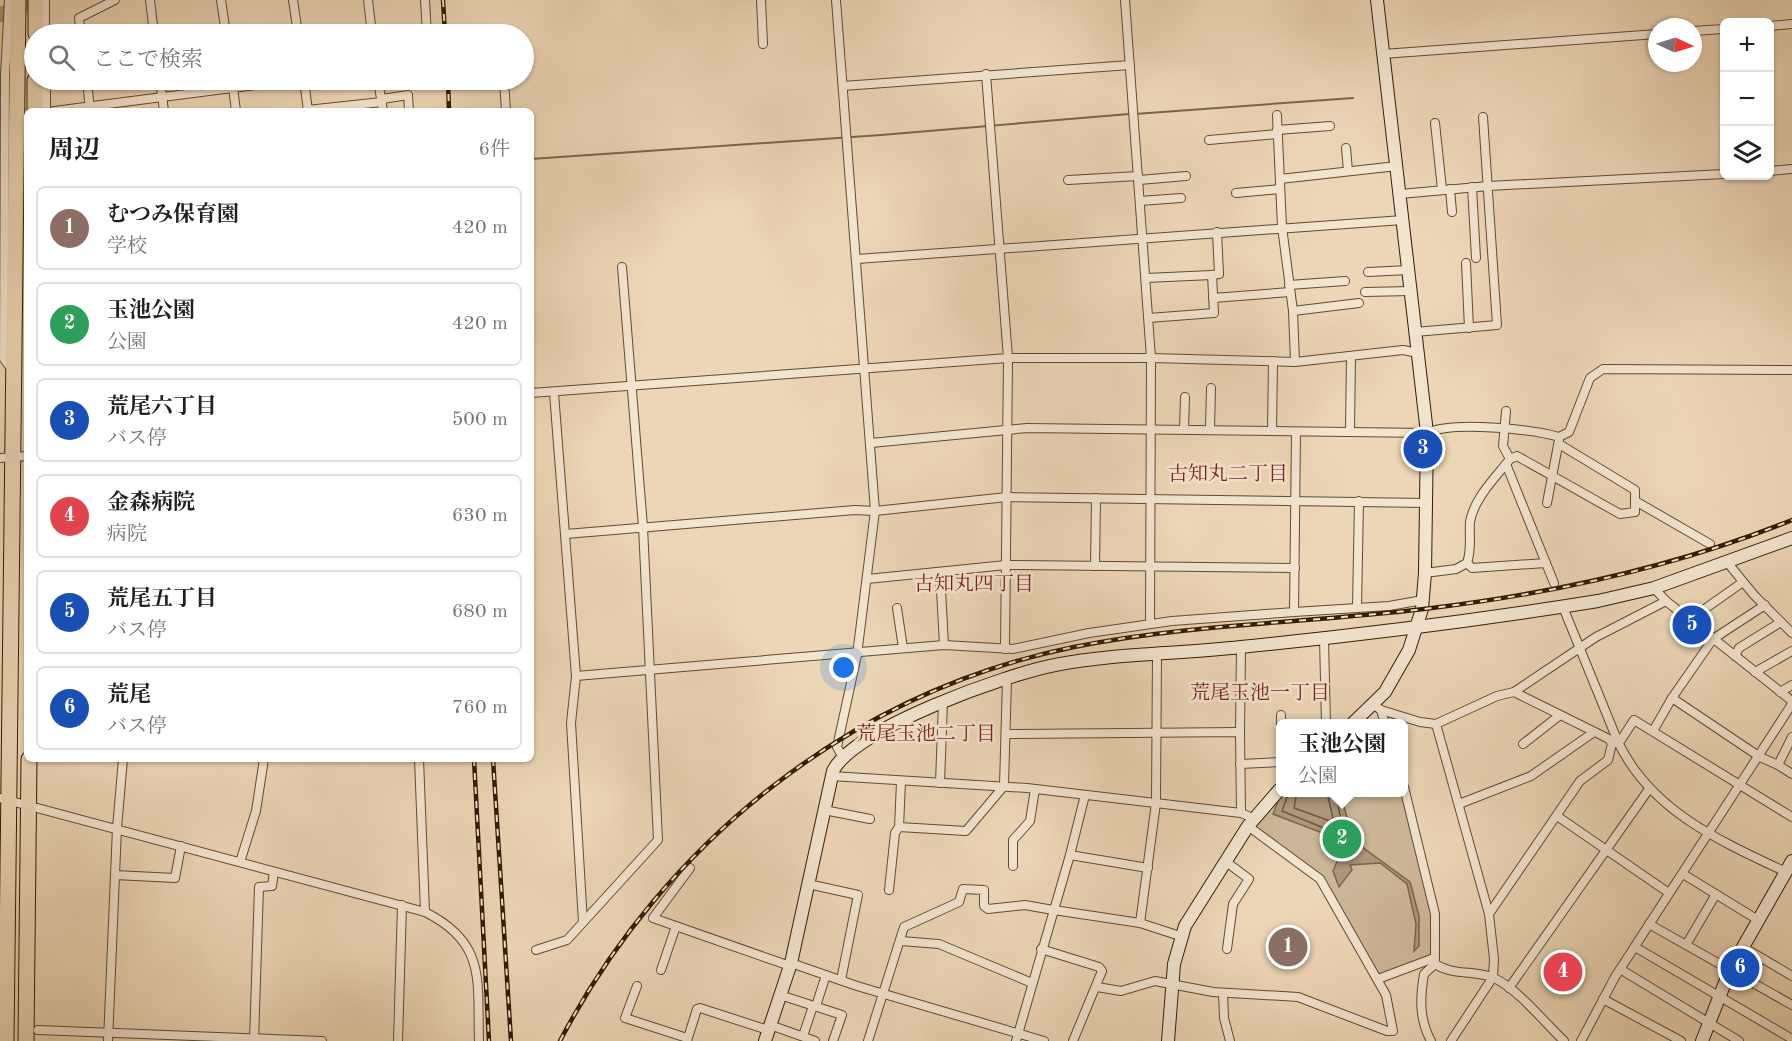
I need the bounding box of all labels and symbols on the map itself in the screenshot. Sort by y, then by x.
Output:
north arrow [1648,18,1702,72]
pin: 3 [1404,426,1442,472]
district label: 古知丸二丁目 [1168,463,1288,485]
district label: 古知丸四丁目 [914,573,1034,595]
pin: 5 [1672,602,1712,648]
your location [829,653,858,682]
district label: 荒尾玉池一丁目 [1190,682,1330,704]
district label: 荒尾玉池二丁目 [856,723,996,745]
pin: 2 [1322,816,1362,862]
pin: 1 [1268,924,1308,970]
pin: 6 [1720,946,1760,990]
pin: 4 [1544,950,1582,994]

